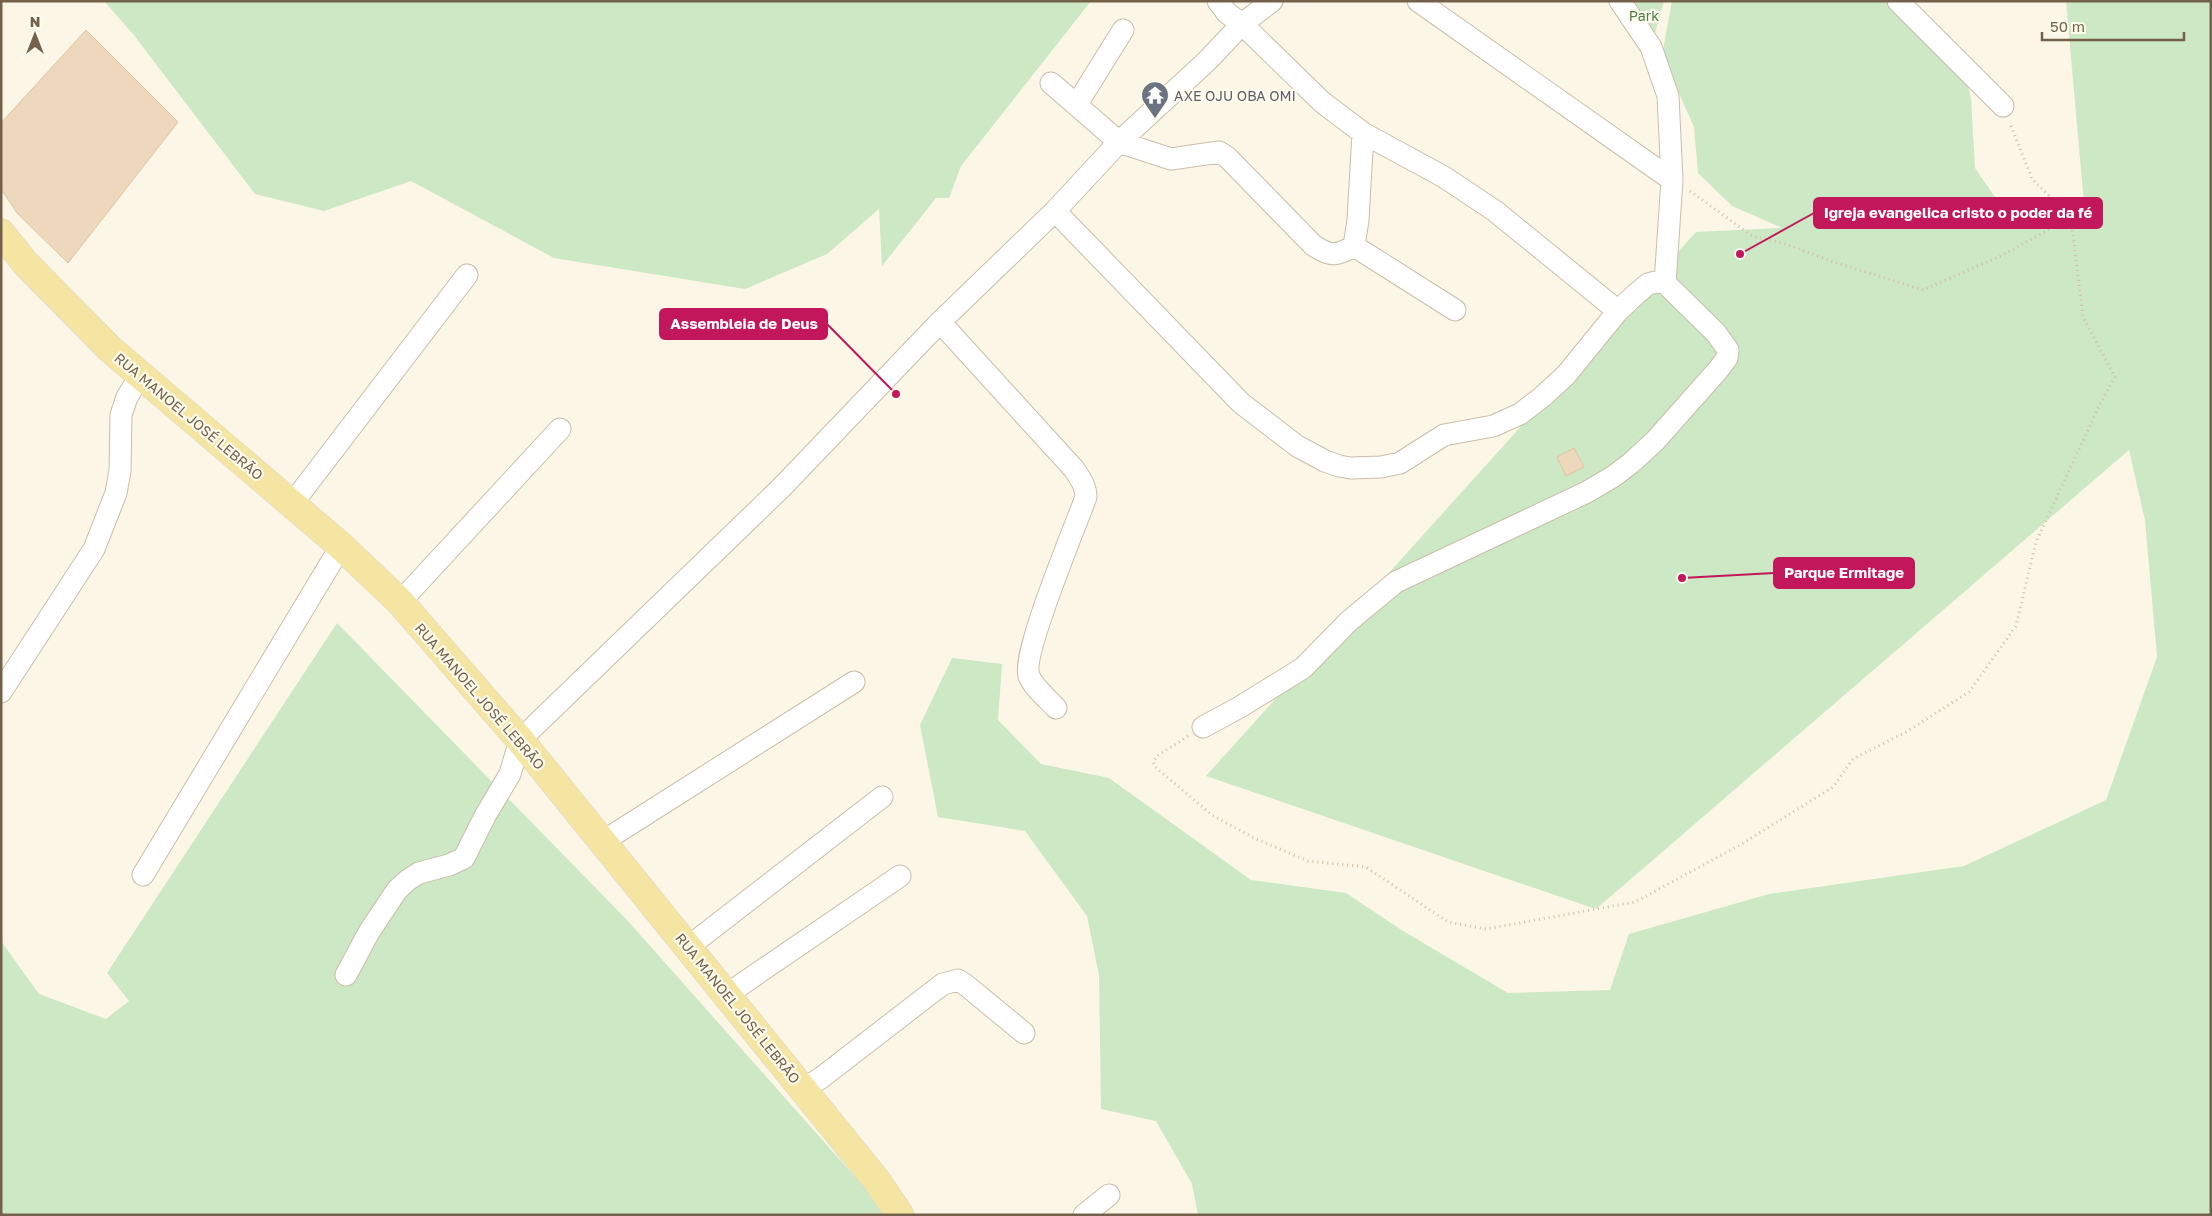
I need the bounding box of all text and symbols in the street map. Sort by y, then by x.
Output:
park label: Park [1629,7,1659,24]
north arrow [10,10,60,60]
scale bar [2042,10,2184,42]
text: N [30,13,40,30]
text: 50 m [2050,17,2085,35]
temple icon: AXE OJU OBA OMI [1140,80,1170,119]
place label: AXE OJU OBA OMI [1174,87,1296,104]
callout: Igreja evangelica cristo o poder da fé [1814,198,2102,228]
text: Igreja evangelica cristo o poder da fé [1824,203,2092,221]
callout: Assembleia de Deus [660,309,827,339]
text: Assembleia de Deus [670,314,818,332]
street label: RUA MANOEL JOSÉ LEBRÃO [111,349,267,483]
callout: Parque Ermitage [1774,558,1914,588]
text: Parque Ermitage [1784,563,1904,581]
street label: RUA MANOEL JOSÉ LEBRÃO [412,619,548,773]
street label: RUA MANOEL JOSÉ LEBRÃO [672,929,804,1087]

